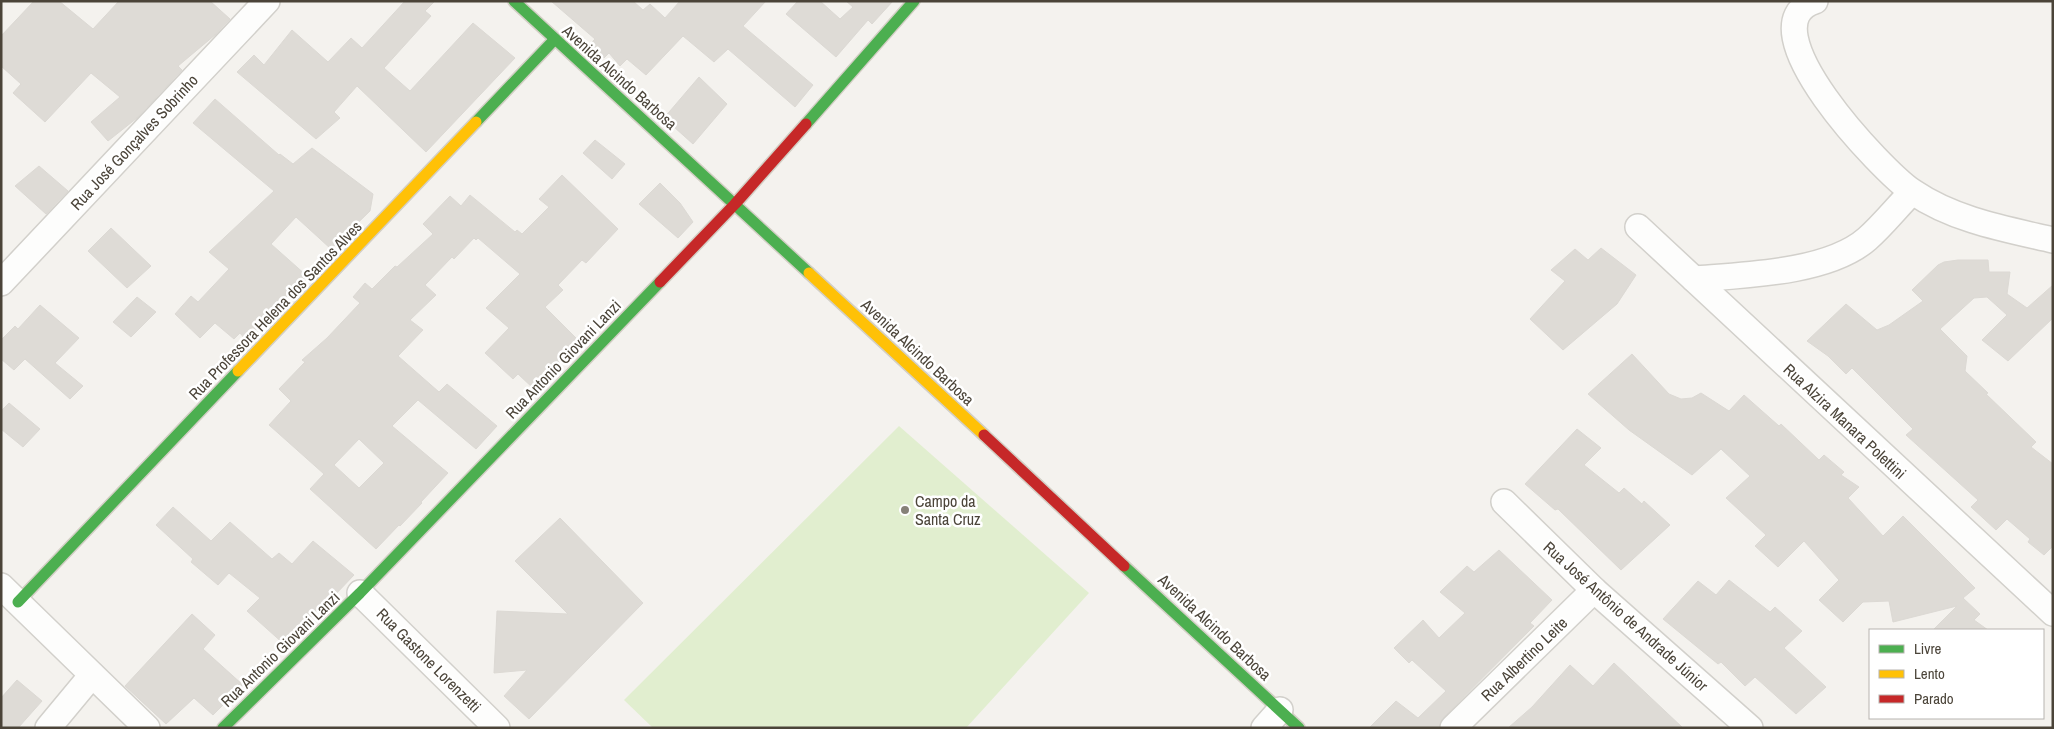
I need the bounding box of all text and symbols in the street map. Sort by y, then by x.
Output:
street label: Avenida Alcindo Barbosa [557,19,683,135]
street label: Rua José Gonçalves Sobrinho [65,69,203,215]
street label: Rua Professora Helena dos Santos Alves [183,216,367,404]
street label: Avenida Alcindo Barbosa [856,293,980,411]
street label: Rua Antonio Giovani Lanzi [500,295,626,423]
street label: Rua Alzira Manara Polettini [1779,358,1911,484]
place label: Campo da Santa Cruz [915,490,981,530]
marker: Campo da Santa Cruz [899,504,911,516]
street label: Rua José Antônio de Andrade Júnior [1539,536,1714,696]
street label: Avenida Alcindo Barbosa [1153,568,1277,686]
street label: Rua Antonio Giovani Lanzi [216,586,344,712]
street label: Rua Gastone Lorenzetti [372,603,486,717]
street label: Rua Albertino Leite [1476,612,1572,706]
legend [1869,629,2044,719]
text: Livre [1914,638,1942,659]
text: Lento [1914,663,1945,684]
text: Parado [1914,688,1954,709]

